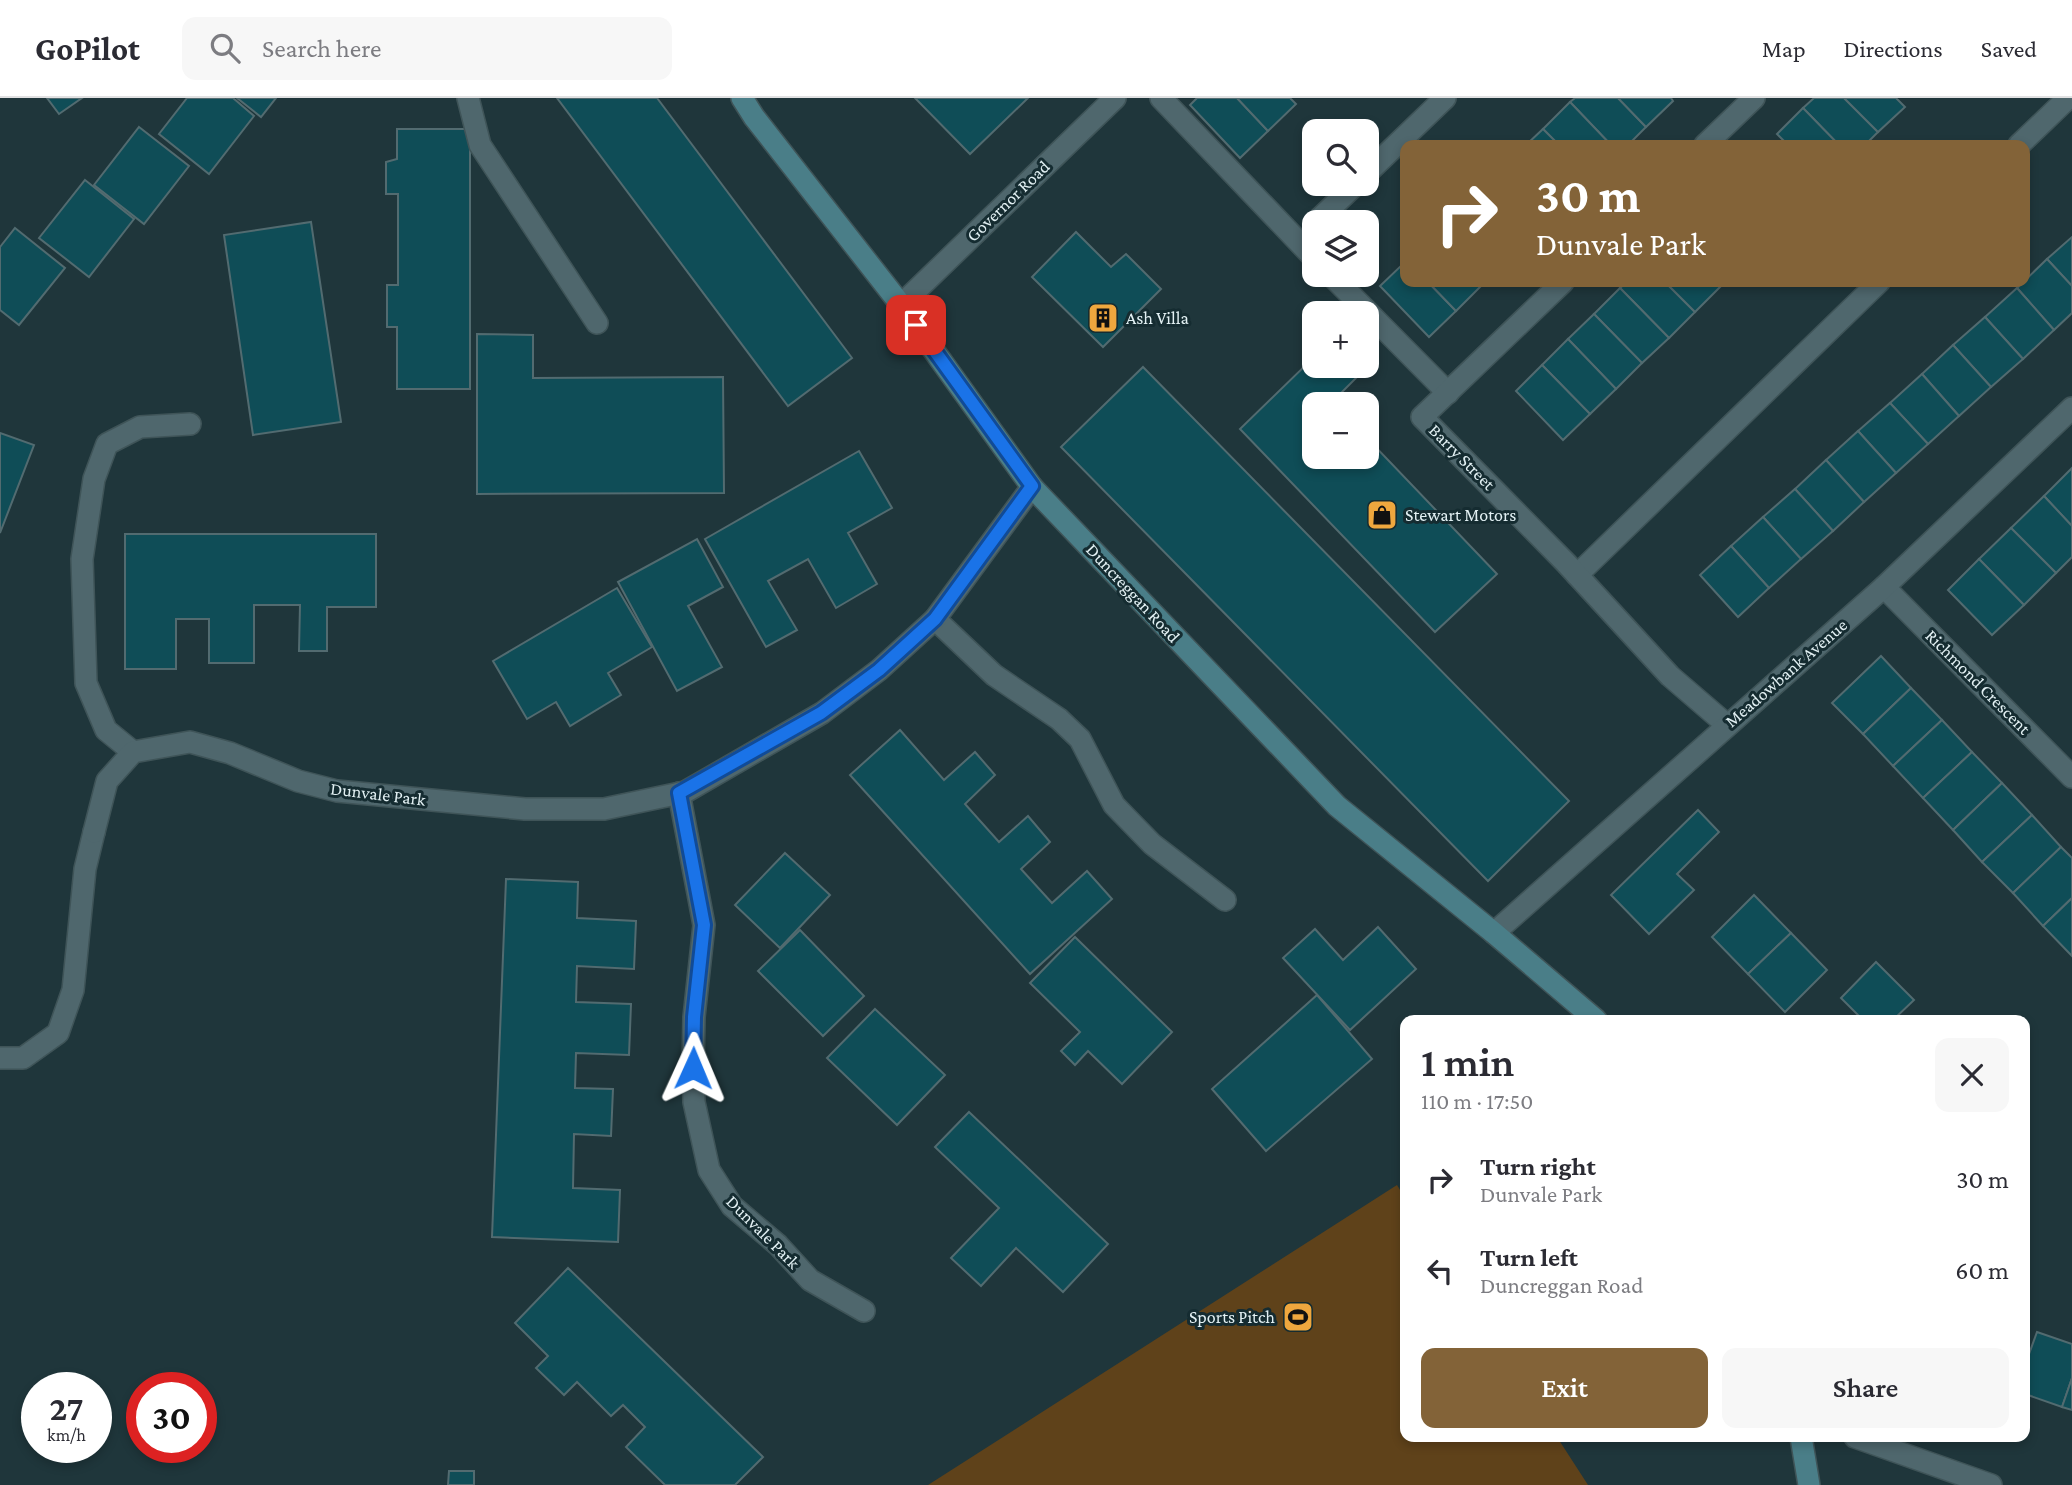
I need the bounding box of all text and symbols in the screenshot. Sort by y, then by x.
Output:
search box [182,17,672,80]
icon: search [206,29,244,67]
text: GoPilot [35,30,140,67]
text: Search here [262,34,381,63]
text: Map [1762,35,1806,62]
text: Directions [1844,35,1943,62]
text: Saved [1981,35,2037,62]
map controls [1302,119,1379,469]
button: search [1302,119,1379,196]
street label: Governor Road [962,156,1054,246]
icon: right [1421,168,1512,259]
text: 30 m [1536,168,1641,223]
button: layers [1302,210,1379,287]
text: Dunvale Park [1536,226,1706,262]
pin [886,295,946,355]
building icon: Ash Villa [1086,301,1120,335]
button: + [1302,301,1379,378]
icon: arrive [897,306,935,344]
place label: Ash Villa [1126,308,1189,328]
button: − [1302,392,1379,469]
street label: Barry Street [1425,420,1500,495]
shop icon: Stewart Motors [1365,498,1399,532]
place label: Stewart Motors [1405,505,1516,525]
street label: Duncreggan Road [1082,539,1184,647]
street label: Meadowbank Avenue [1721,615,1851,731]
street label: Richmond Crescent [1921,625,2035,739]
street label: Dunvale Park [329,778,427,810]
position arrow [656,1031,730,1105]
text: 1 min [1421,1038,1514,1085]
button: close [1935,1038,2009,1112]
text: 110 m · 17:50 [1421,1088,1533,1114]
text: Turn right [1480,1152,1596,1181]
icon: right [1421,1161,1459,1199]
text: 30 m [1956,1165,2009,1194]
text: Dunvale Park [1480,1181,1602,1207]
street label: Dunvale Park [722,1191,804,1273]
text: Turn left [1480,1243,1578,1272]
icon: left [1421,1252,1459,1290]
text: 60 m [1955,1256,2009,1285]
text: Duncreggan Road [1480,1272,1643,1298]
sports icon: Sports Pitch [1281,1300,1315,1334]
place label: Sports Pitch [1189,1307,1275,1327]
button: Exit [1421,1348,1708,1428]
button: Share [1722,1348,2009,1428]
speed limit sign: 30 [126,1372,217,1463]
text: 27 [50,1389,83,1428]
text: km/h [47,1425,86,1445]

